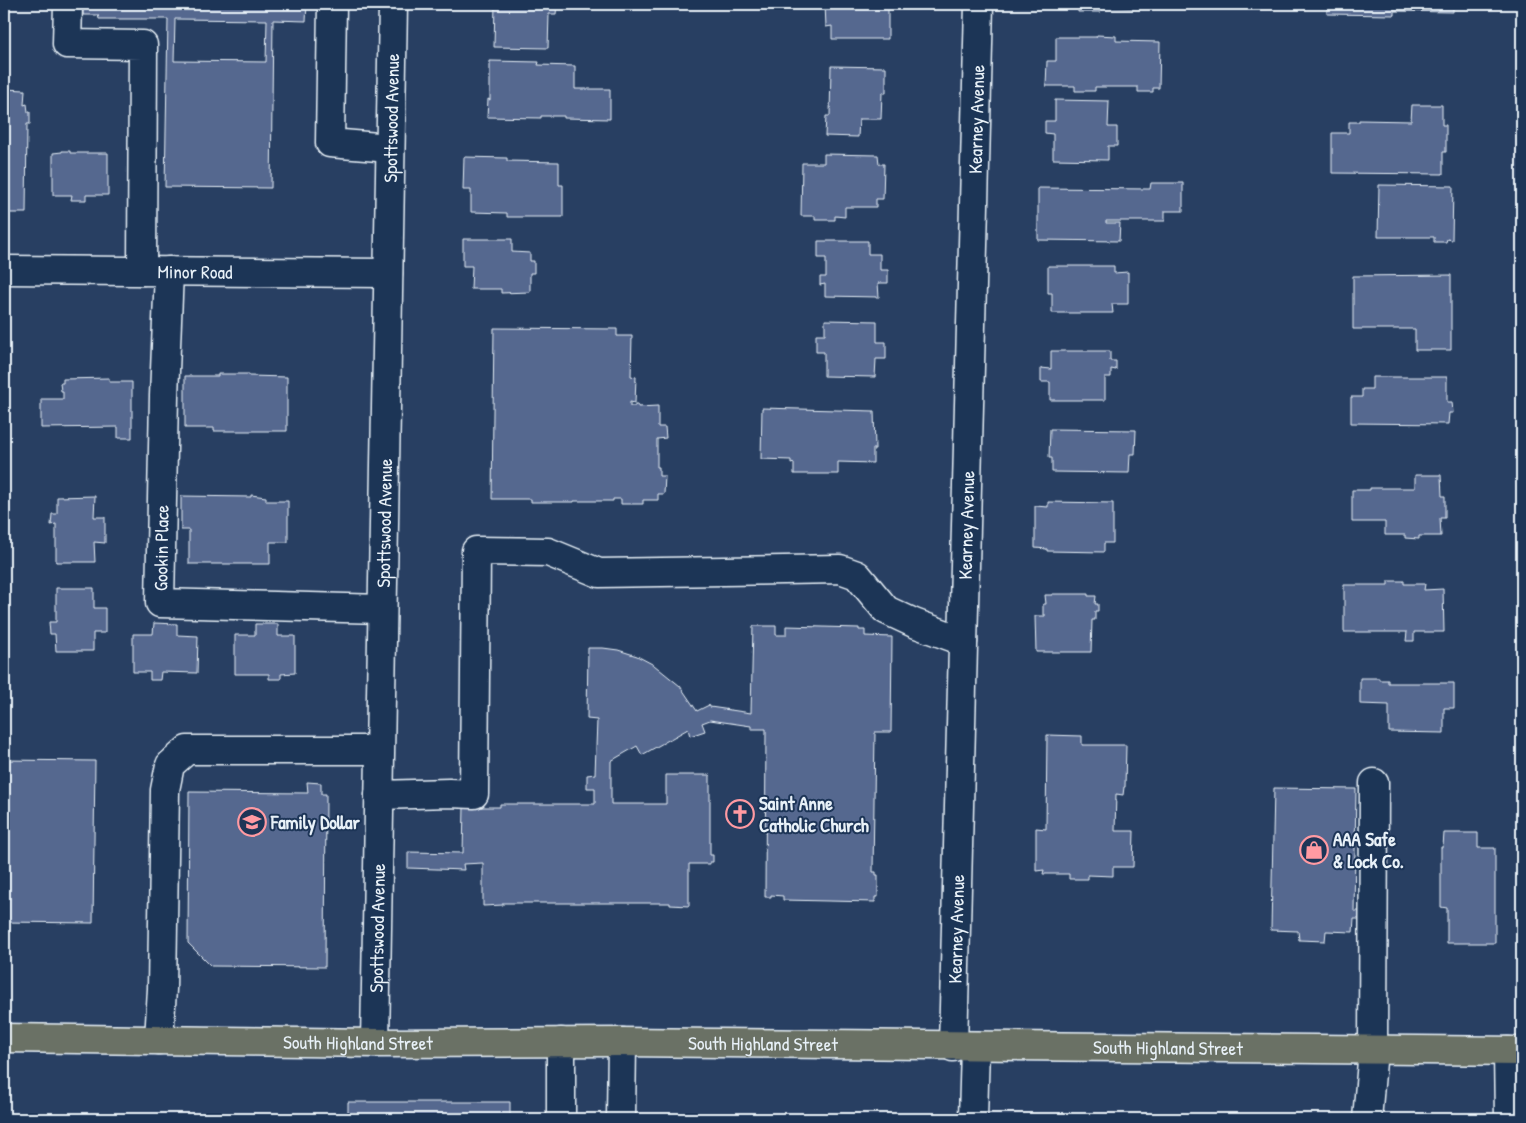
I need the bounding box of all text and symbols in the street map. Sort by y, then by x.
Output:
street label: Spottswood Avenue [377,53,405,183]
street label: Kearney Avenue [962,64,990,174]
street label: Minor Road [158,258,233,285]
street label: Spottswood Avenue [370,458,398,588]
street label: Kearney Avenue [952,470,980,580]
street label: Gookin Place [147,504,175,591]
place label: Saint Anne Catholic Church [759,790,869,838]
church icon: Saint Anne Catholic Church [725,799,755,829]
school or university icon: Family Dollar [237,807,267,837]
place label: Family Dollar [270,809,361,836]
place label: AAA Safe & Lock Co. [1333,826,1404,874]
shop icon: AAA Safe & Lock Co. [1299,835,1329,865]
street label: Spottswood Avenue [363,863,391,993]
street label: Kearney Avenue [942,874,970,984]
street label: South Highland Street [283,1029,433,1056]
street label: South Highland Street [688,1030,838,1057]
street label: South Highland Street [1093,1034,1243,1061]

